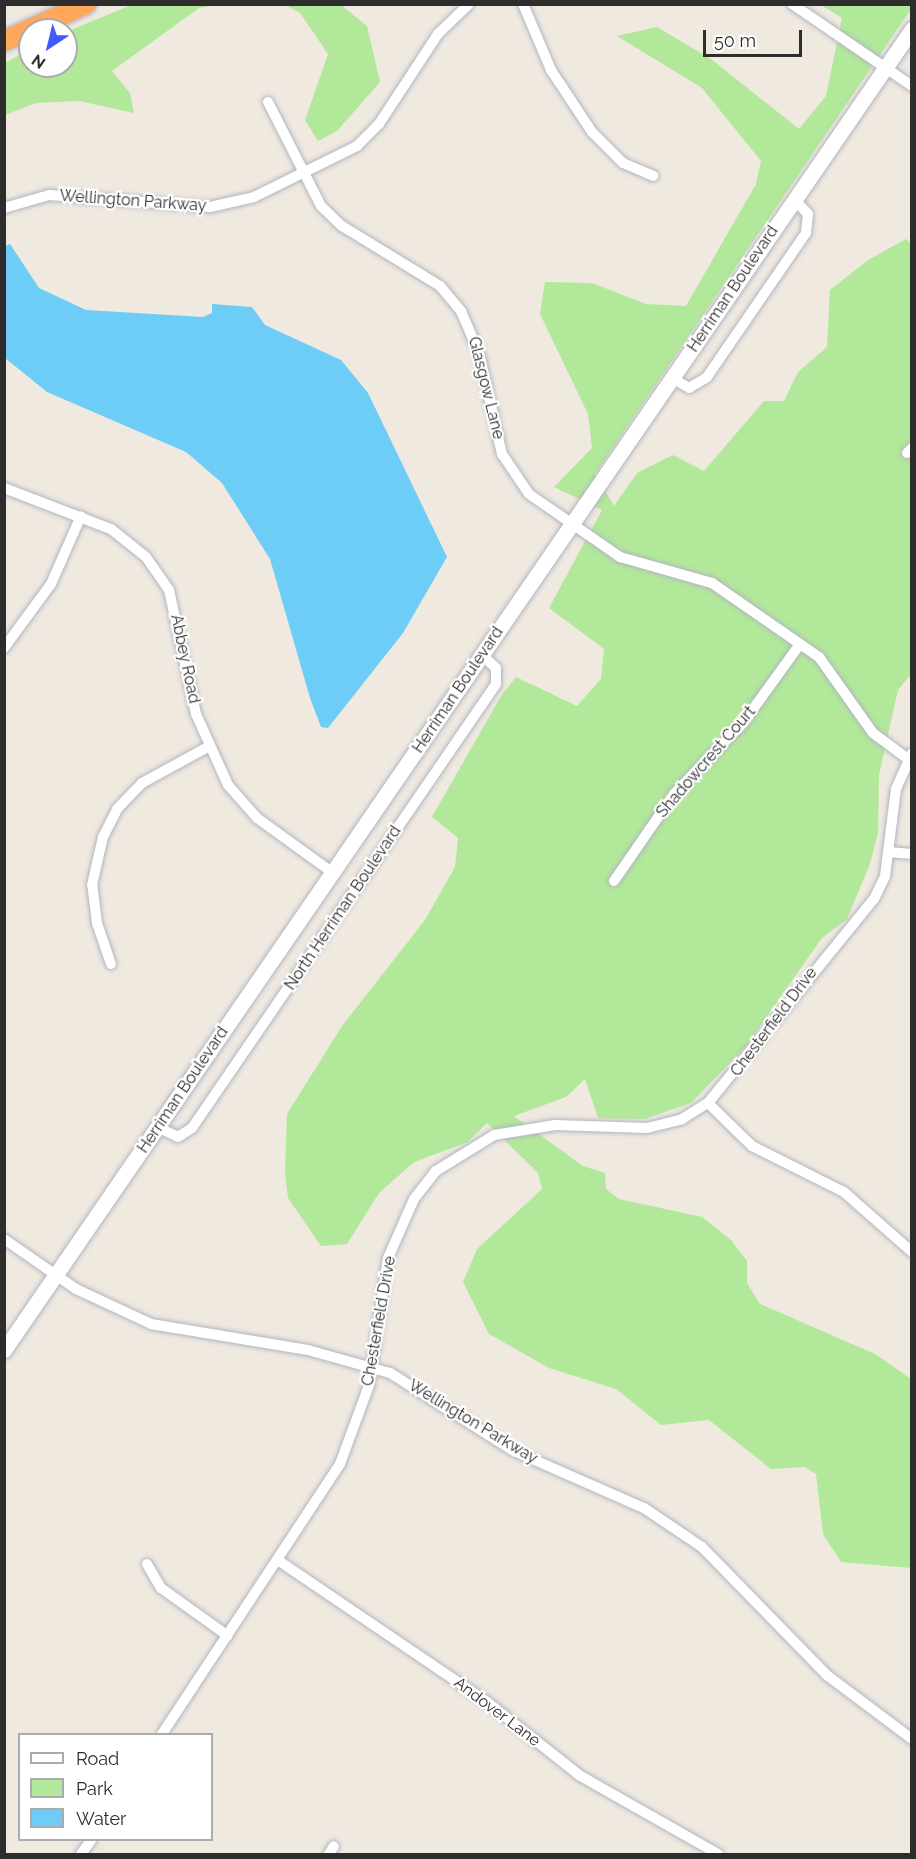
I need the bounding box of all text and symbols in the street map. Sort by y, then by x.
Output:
north arrow [18,18,78,78]
scale bar [706,18,805,56]
text: 50 m [714,30,756,51]
text: N [28,50,49,73]
street label: Wellington Parkway [59,186,207,216]
street label: Herriman Boulevard [684,222,782,356]
street label: Glasgow Lane [464,335,508,441]
street label: Abbey Road [166,613,204,705]
street label: Herriman Boulevard [409,623,507,757]
street label: Shadowcrest Court [652,702,760,822]
street label: North Herriman Boulevard [281,822,405,994]
street label: Chesterfield Drive [727,964,821,1080]
street label: Herriman Boulevard [134,1023,232,1157]
street label: Chesterfield Drive [358,1254,400,1388]
street label: Wellington Parkway [405,1376,541,1468]
street label: Andover Lane [450,1673,544,1751]
legend [18,1733,213,1841]
text: Road [76,1748,119,1769]
text: Park [76,1778,113,1799]
text: Water [76,1808,126,1829]

